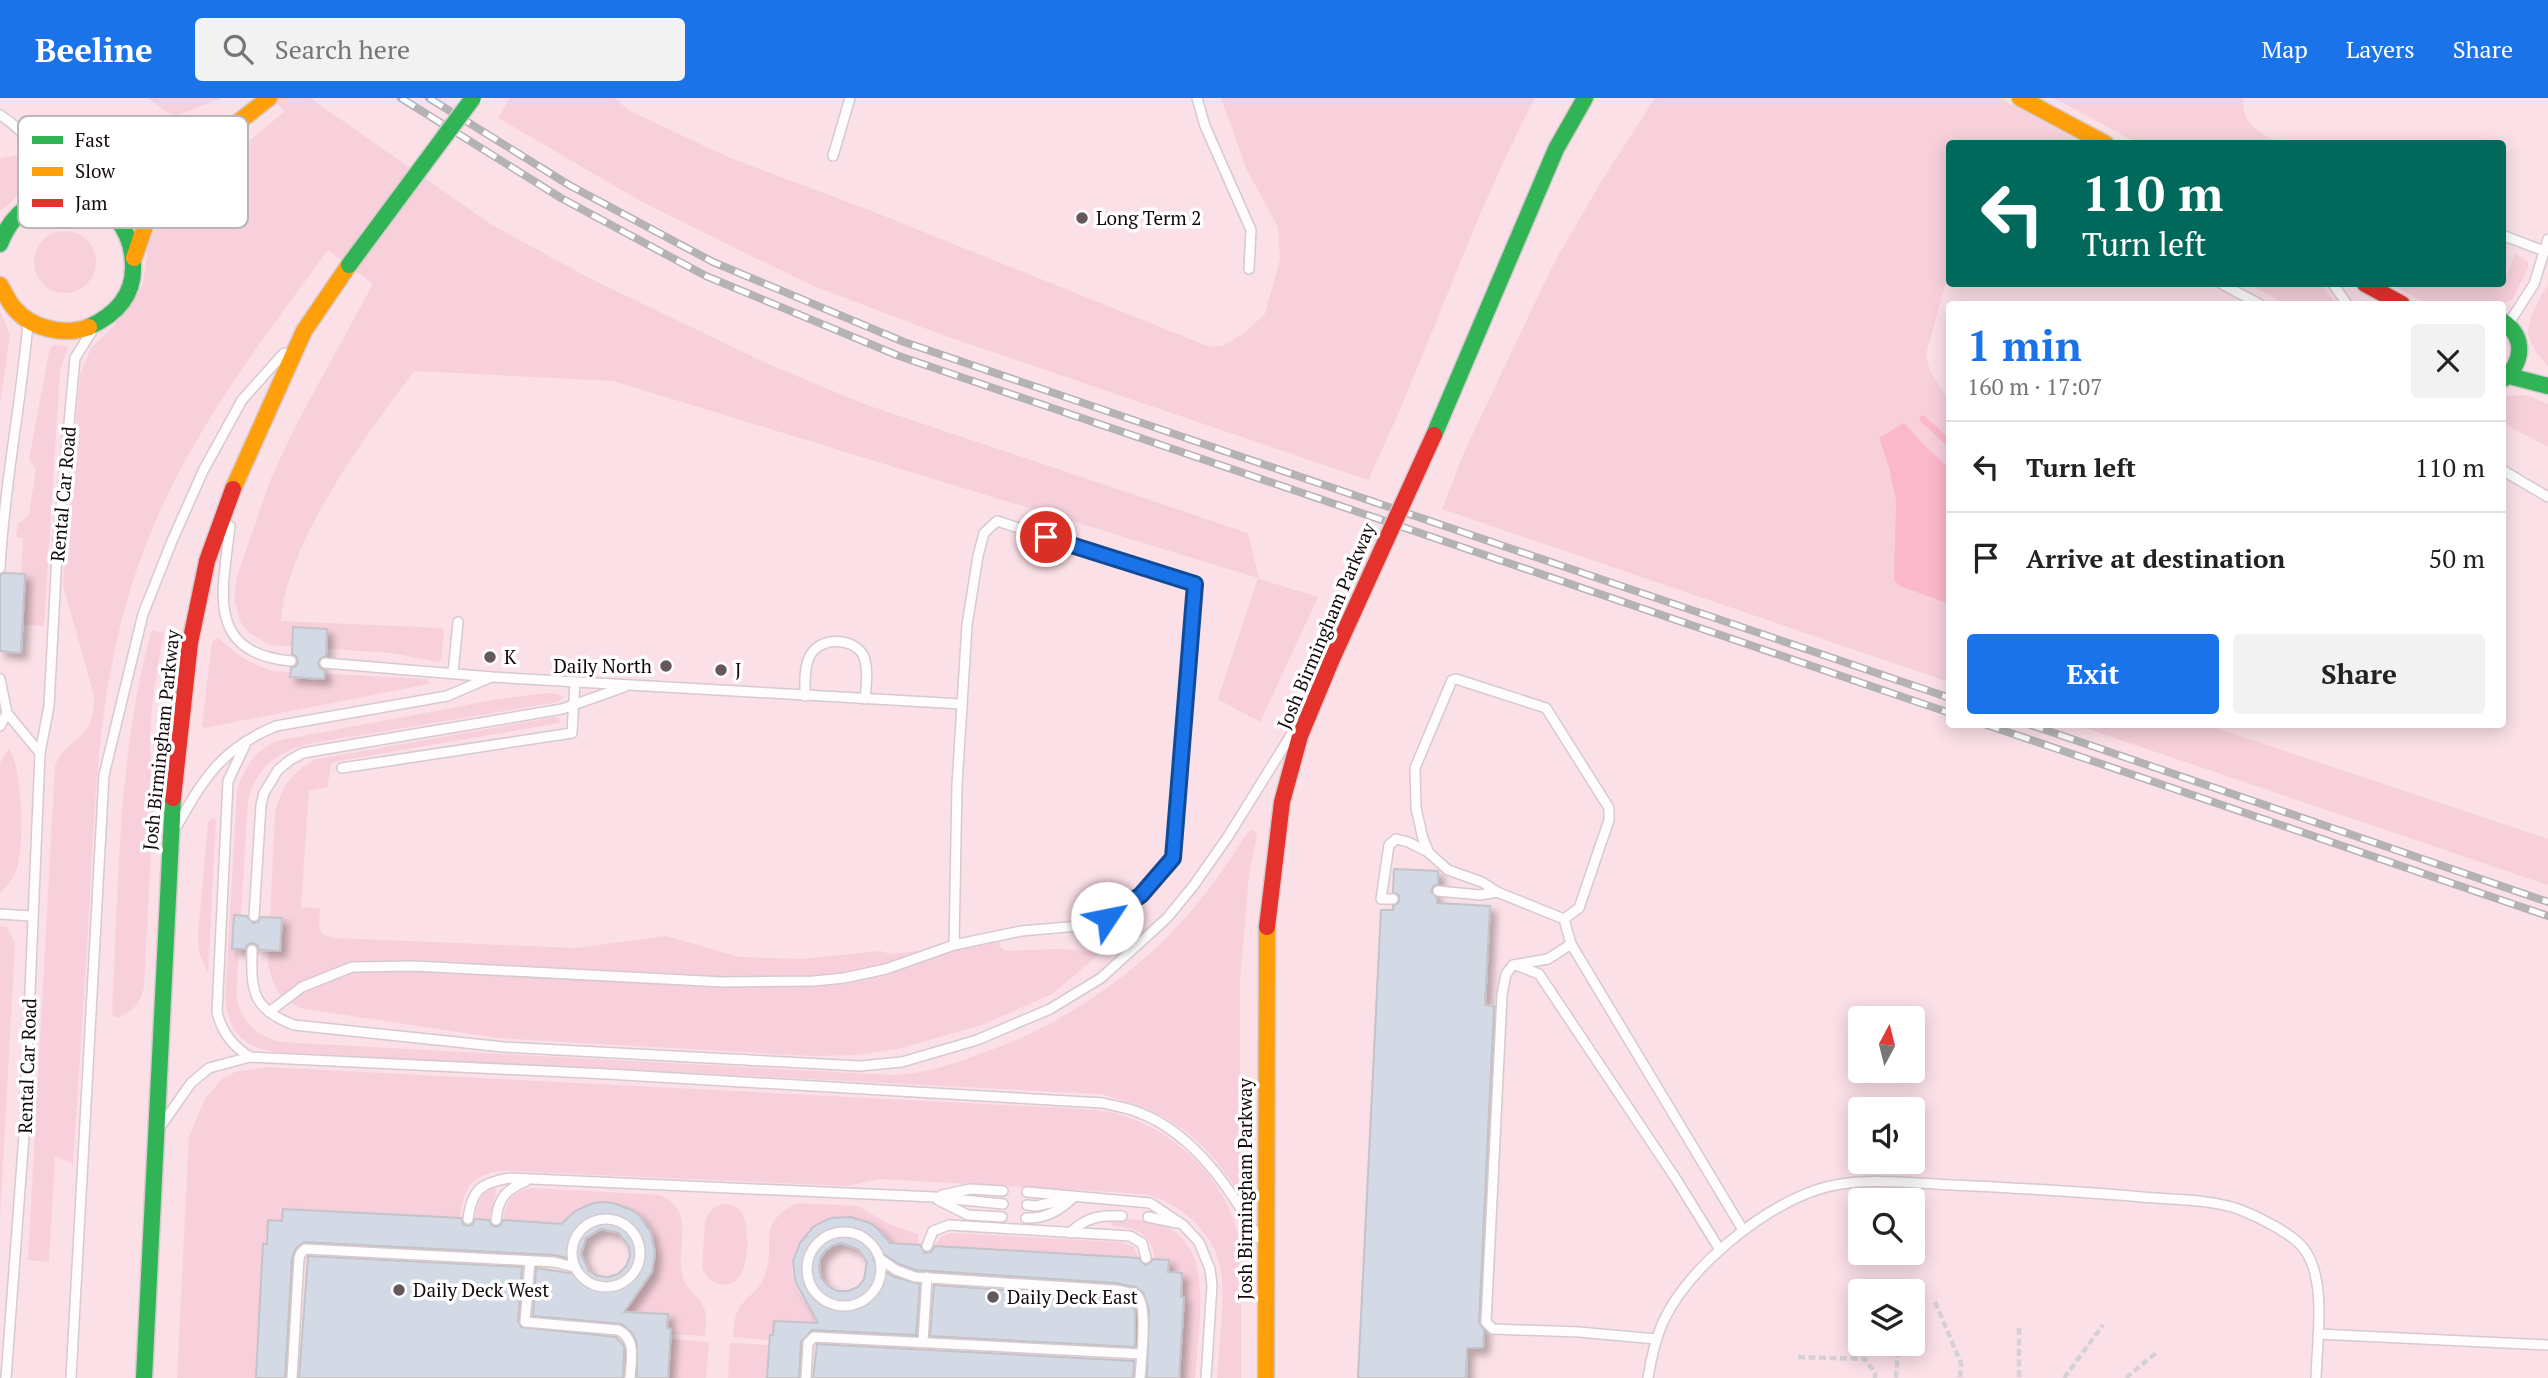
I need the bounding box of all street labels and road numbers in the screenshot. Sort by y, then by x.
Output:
street label: Rental Car Road [44,425,81,563]
street label: Josh Birmingham Parkway [1271,518,1381,733]
street label: Josh Birmingham Parkway [136,628,185,852]
street label: Rental Car Road [12,997,41,1134]
street label: Josh Birmingham Parkway [1232,1078,1257,1300]

